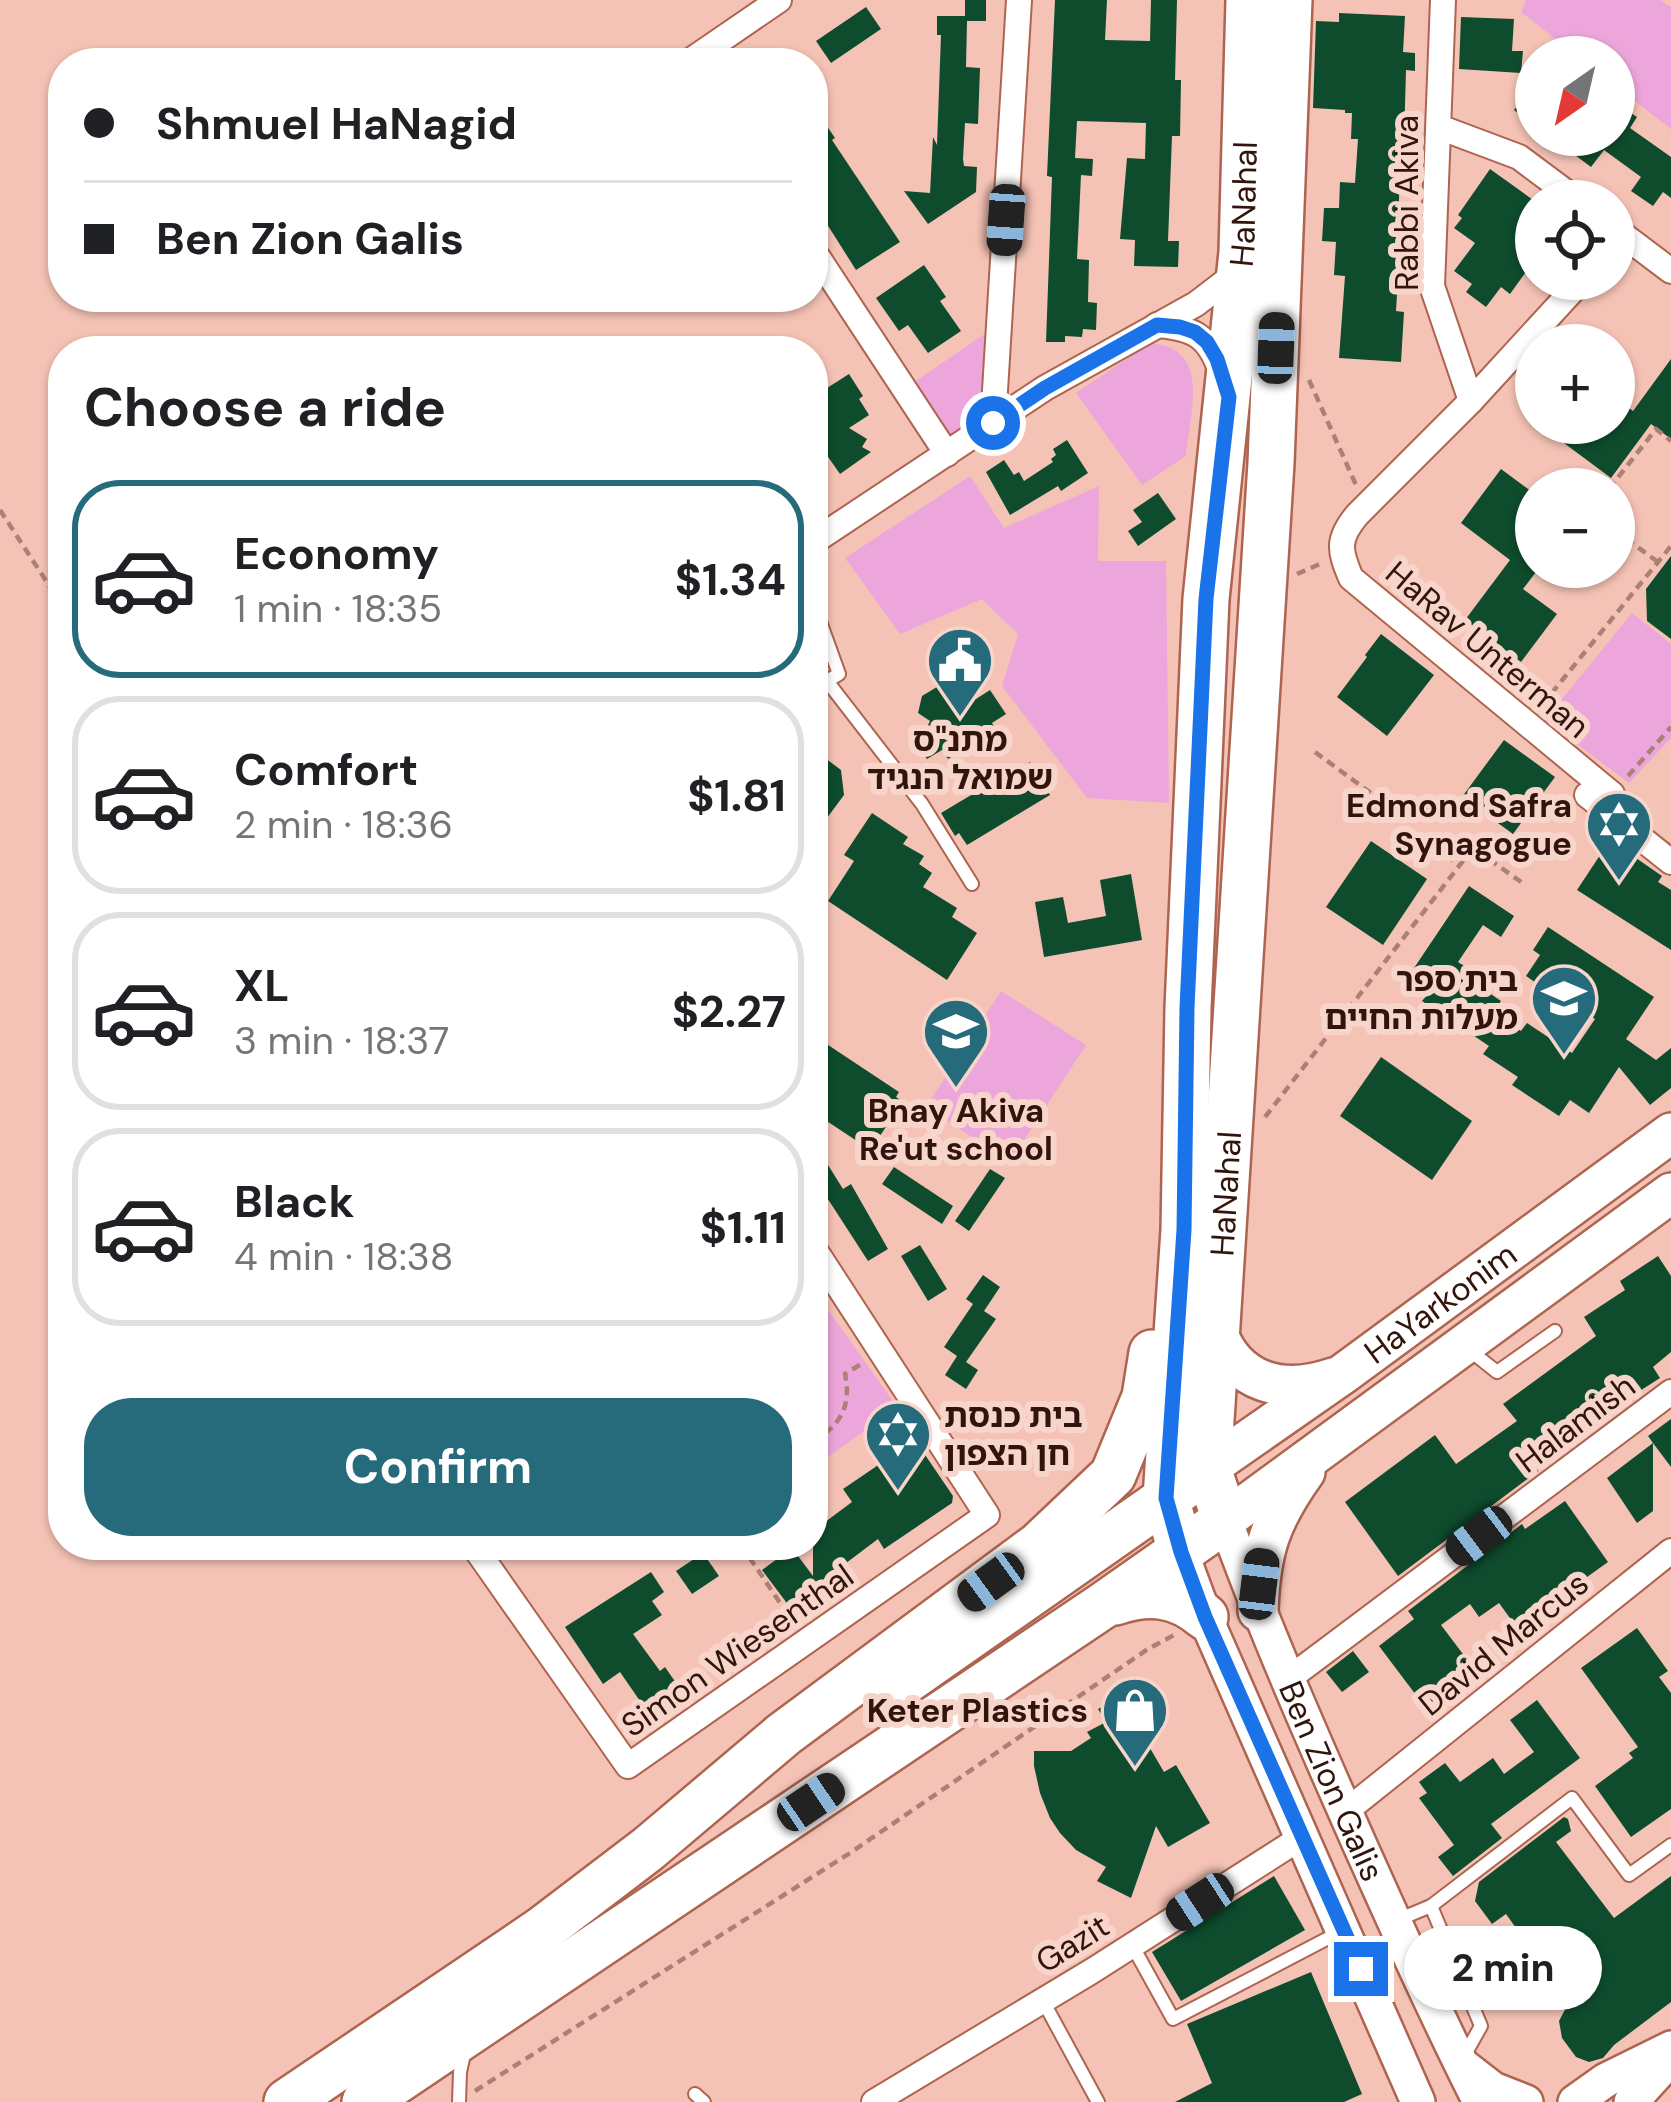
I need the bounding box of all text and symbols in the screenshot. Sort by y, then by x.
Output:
north arrow [1515,36,1635,156]
map controls [1515,36,1635,588]
text: Shmuel HaNagid [156,94,517,153]
street label: Rabbi Akiva [1385,115,1428,291]
street label: HaNahal [1220,141,1267,269]
button: locate [1515,180,1635,300]
car [986,183,1026,257]
text: Ben Zion Galis [156,209,464,268]
car [1257,311,1295,385]
button: + [1515,324,1635,444]
text: Choose a ride [84,372,446,443]
route start [966,396,1020,450]
button: − [1515,468,1635,588]
text: Economy [234,524,439,583]
icon: car [90,525,198,633]
text: $1.34 [675,550,786,609]
street label: HaRav Unterman [1377,551,1599,747]
text: 1 min · 18:35 [234,583,442,634]
public building icon: מתנ"ס שמואל הנגיד [925,625,995,719]
place label: מתנ"ס שמואל הנגיד [867,718,1053,799]
text: Comfort [234,740,418,799]
icon: car [90,741,198,849]
text: $1.81 [687,766,786,825]
place label: Edmond Safra Synagogue [1346,784,1572,865]
synagogue icon: Edmond Safra Synagogue [1584,789,1654,883]
text: 2 min · 18:36 [234,799,453,850]
text: XL [234,956,289,1015]
icon: car [90,957,198,1065]
place label: בית ספר מעלות החיים [1324,958,1518,1039]
school or university icon: בית ספר מעלות החיים [1529,963,1599,1057]
text: $2.27 [672,982,786,1041]
school or university icon: Bnay Akiva Re'ut school [921,996,991,1090]
text: 3 min · 18:37 [234,1015,449,1066]
place label: Bnay Akiva Re'ut school [859,1089,1053,1170]
street label: HaNahal [1200,1130,1251,1258]
text: Black [234,1172,354,1231]
icon: car [90,1173,198,1281]
text: $1.11 [700,1198,786,1257]
text: 4 min · 18:38 [234,1231,454,1282]
street label: HaYarkonim [1356,1233,1525,1373]
street label: Halamish [1507,1365,1644,1482]
place label: בית כנסת חן הצפון [944,1394,1083,1475]
button: Confirm [84,1398,792,1536]
synagogue icon: בית כנסת חן הצפון [863,1399,933,1493]
car [1439,1500,1519,1572]
car [951,1546,1031,1618]
car [1237,1546,1281,1622]
street label: Simon Wiesenthal [613,1554,862,1747]
street label: David Marcus [1410,1562,1597,1725]
street label: Ben Zion Galis [1269,1674,1394,1888]
shop icon: Keter Plastics [1100,1675,1170,1769]
place label: Keter Plastics [867,1689,1088,1732]
car [771,1767,851,1837]
car [1160,1867,1240,1937]
street label: Gazit [1027,1904,1117,1983]
callout: 2 min [1403,1927,1601,2011]
route end [1334,1942,1388,1996]
text: 2 min [1451,1942,1555,1993]

